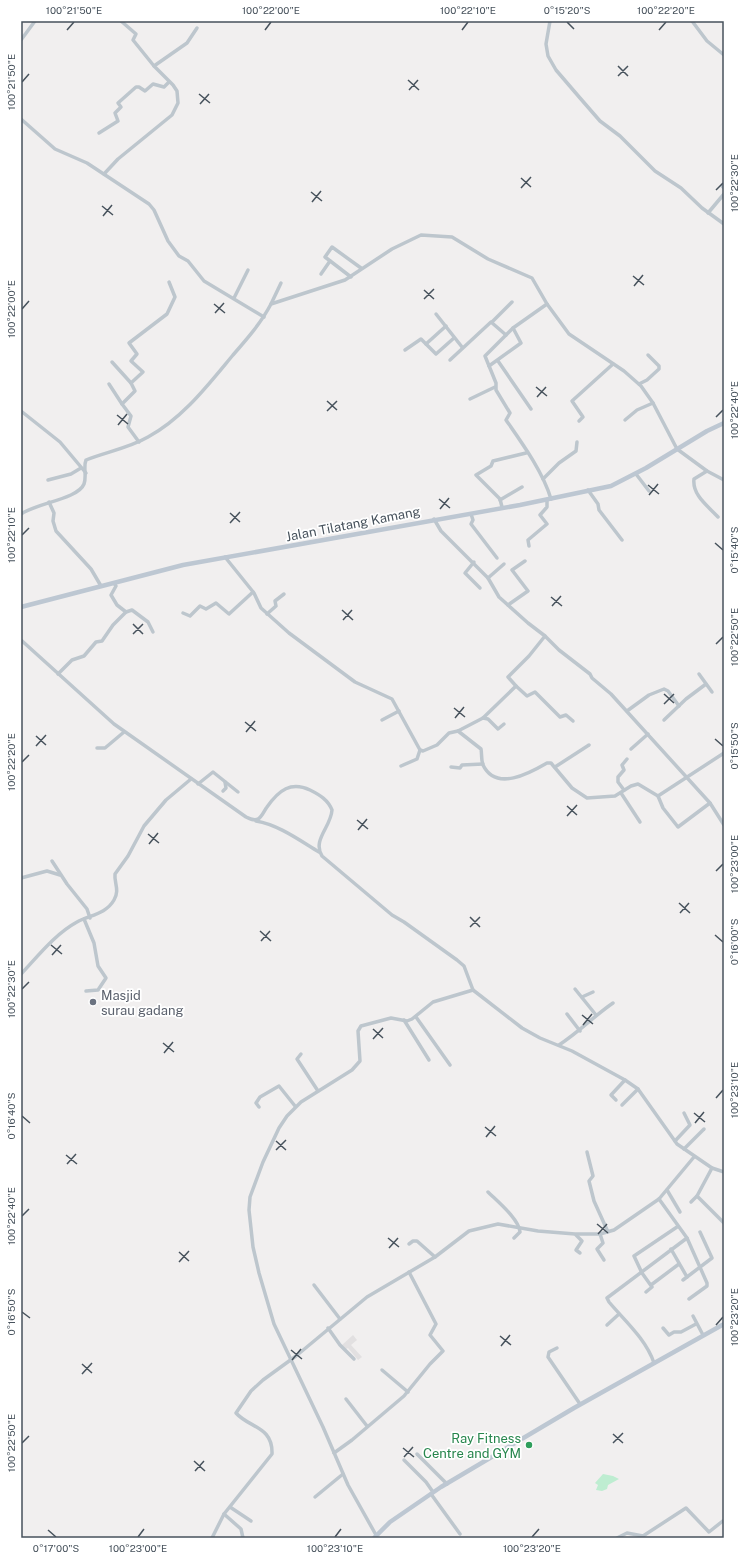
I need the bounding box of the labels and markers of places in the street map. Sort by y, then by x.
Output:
place label: Masjid surau gadang [101,988,184,1018]
marker: Masjid surau gadang [88,997,98,1007]
place label: Ray Fitness Centre and GYM [423,1431,521,1461]
marker: Ray Fitness Centre and GYM [524,1440,534,1450]

